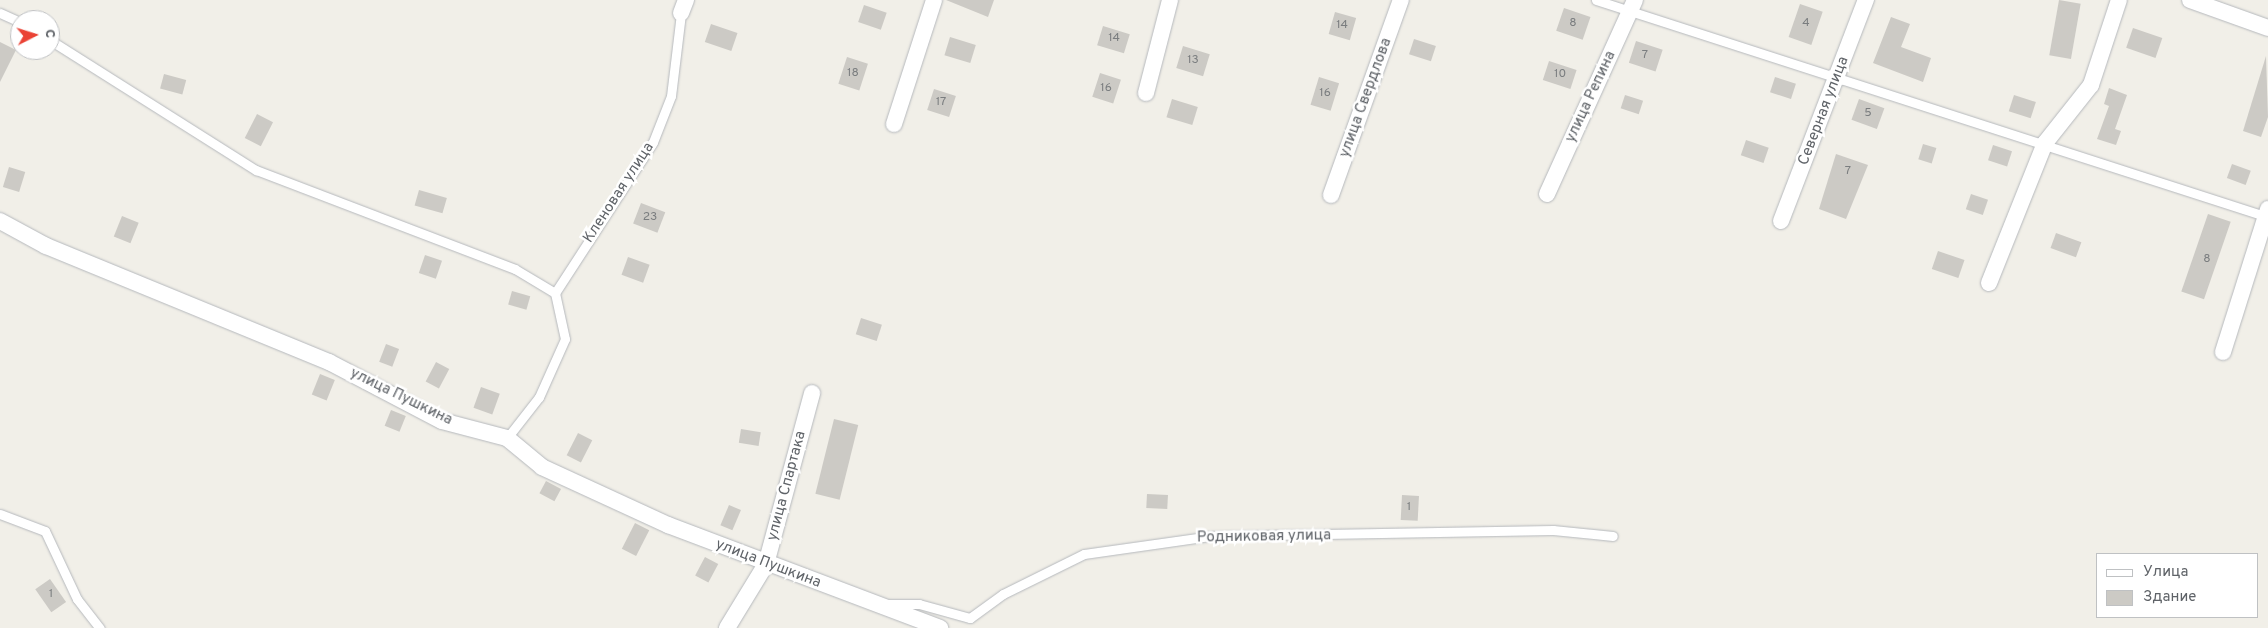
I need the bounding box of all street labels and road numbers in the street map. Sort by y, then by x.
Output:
street label: улица Свердлова [1336,36,1396,160]
street label: улица Репина [1562,48,1620,146]
street label: Северная улица [1795,54,1853,168]
street label: Кленовая улица [580,139,658,247]
street label: улица Пушкина [347,364,455,430]
street label: улица Спартака [764,429,810,543]
street label: Родниковая улица [1197,527,1331,547]
street label: улица Пушкина [713,536,823,592]

